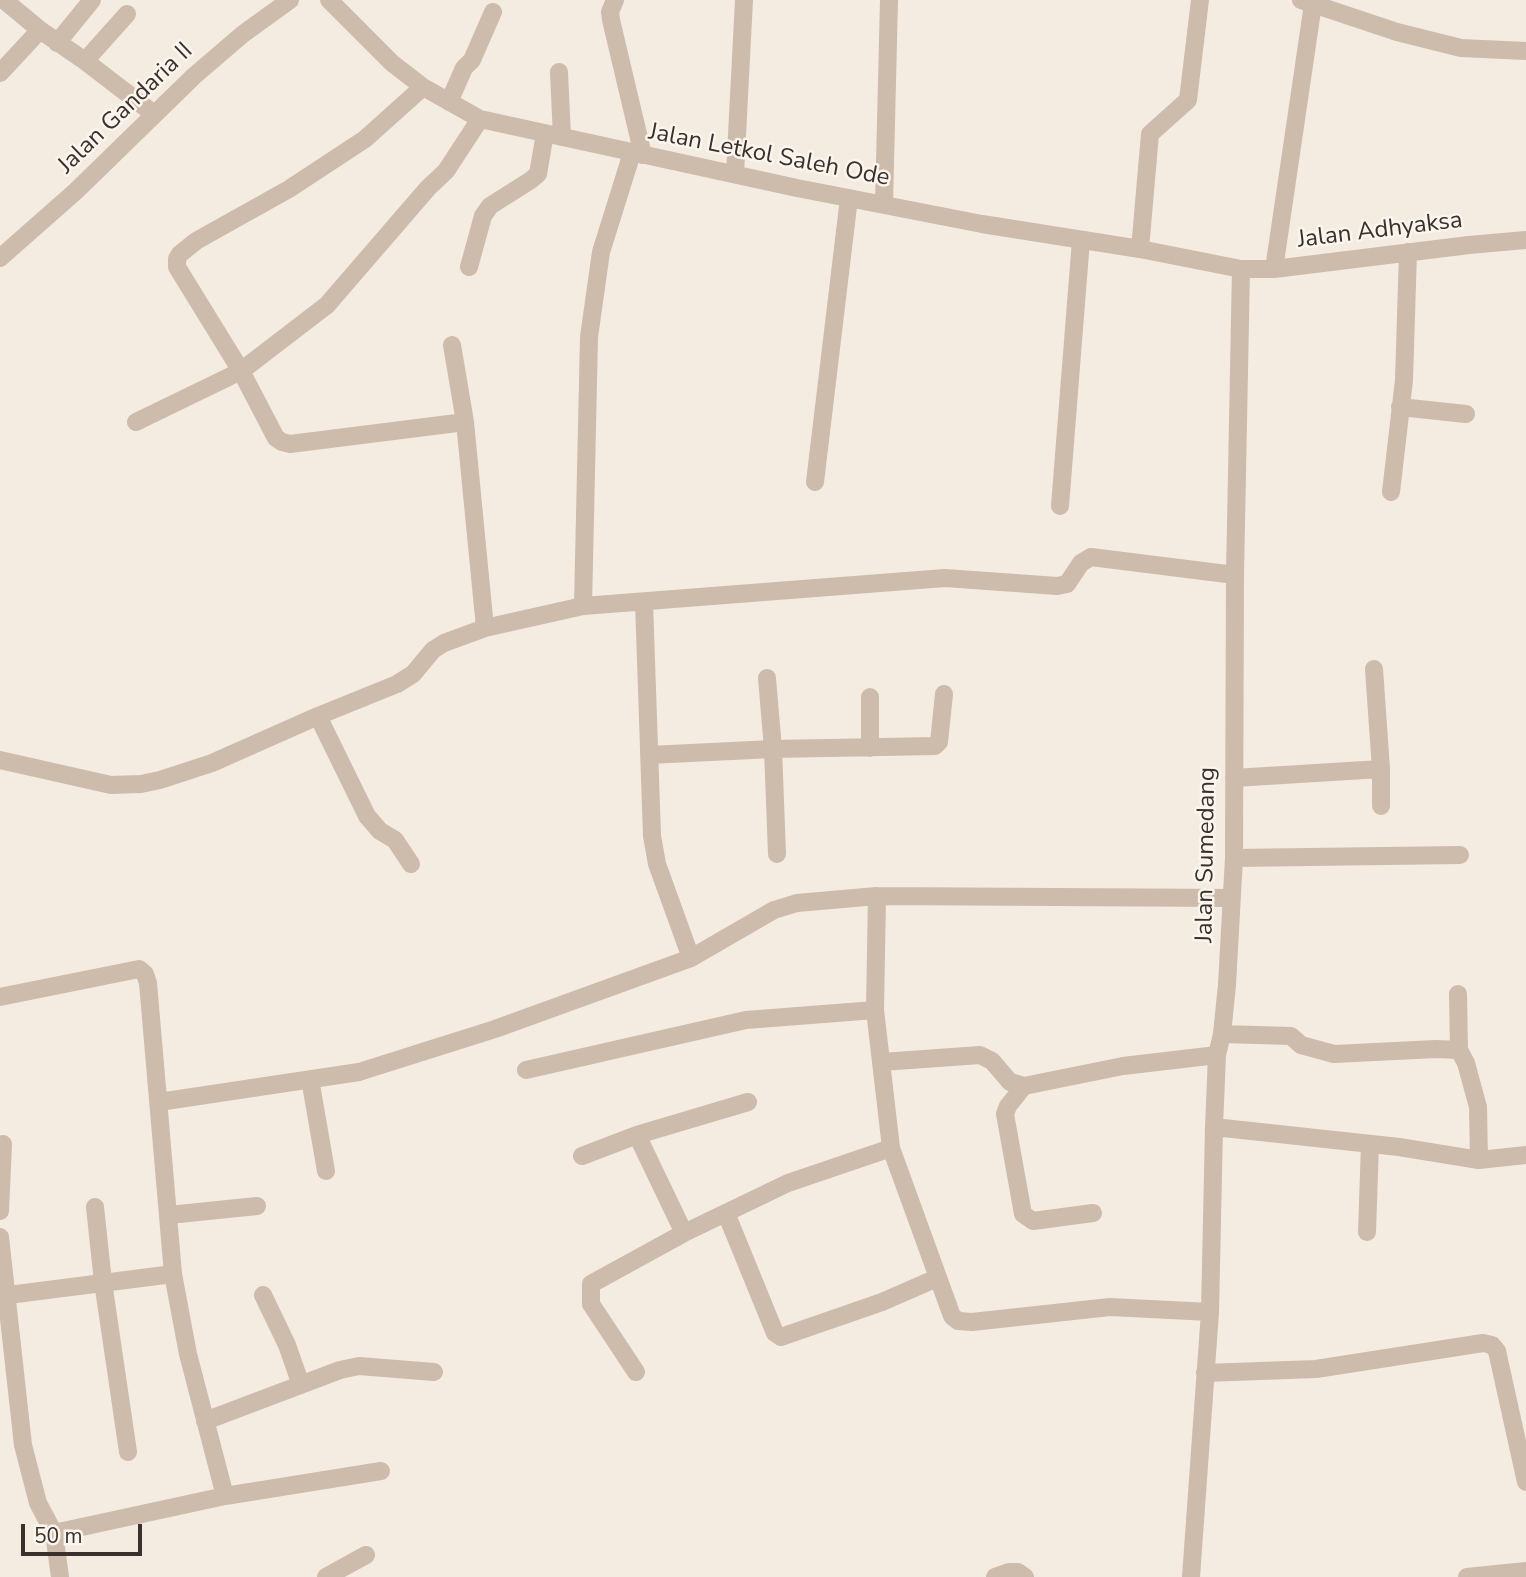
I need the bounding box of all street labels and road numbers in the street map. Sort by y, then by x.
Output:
street label: Jalan Gandaria II [53,38,199,180]
street label: Jalan Letkol Saleh Ode [646,119,892,193]
street label: Jalan Adhyaksa [1296,207,1464,255]
street label: Jalan Sumedang [1191,767,1223,943]

